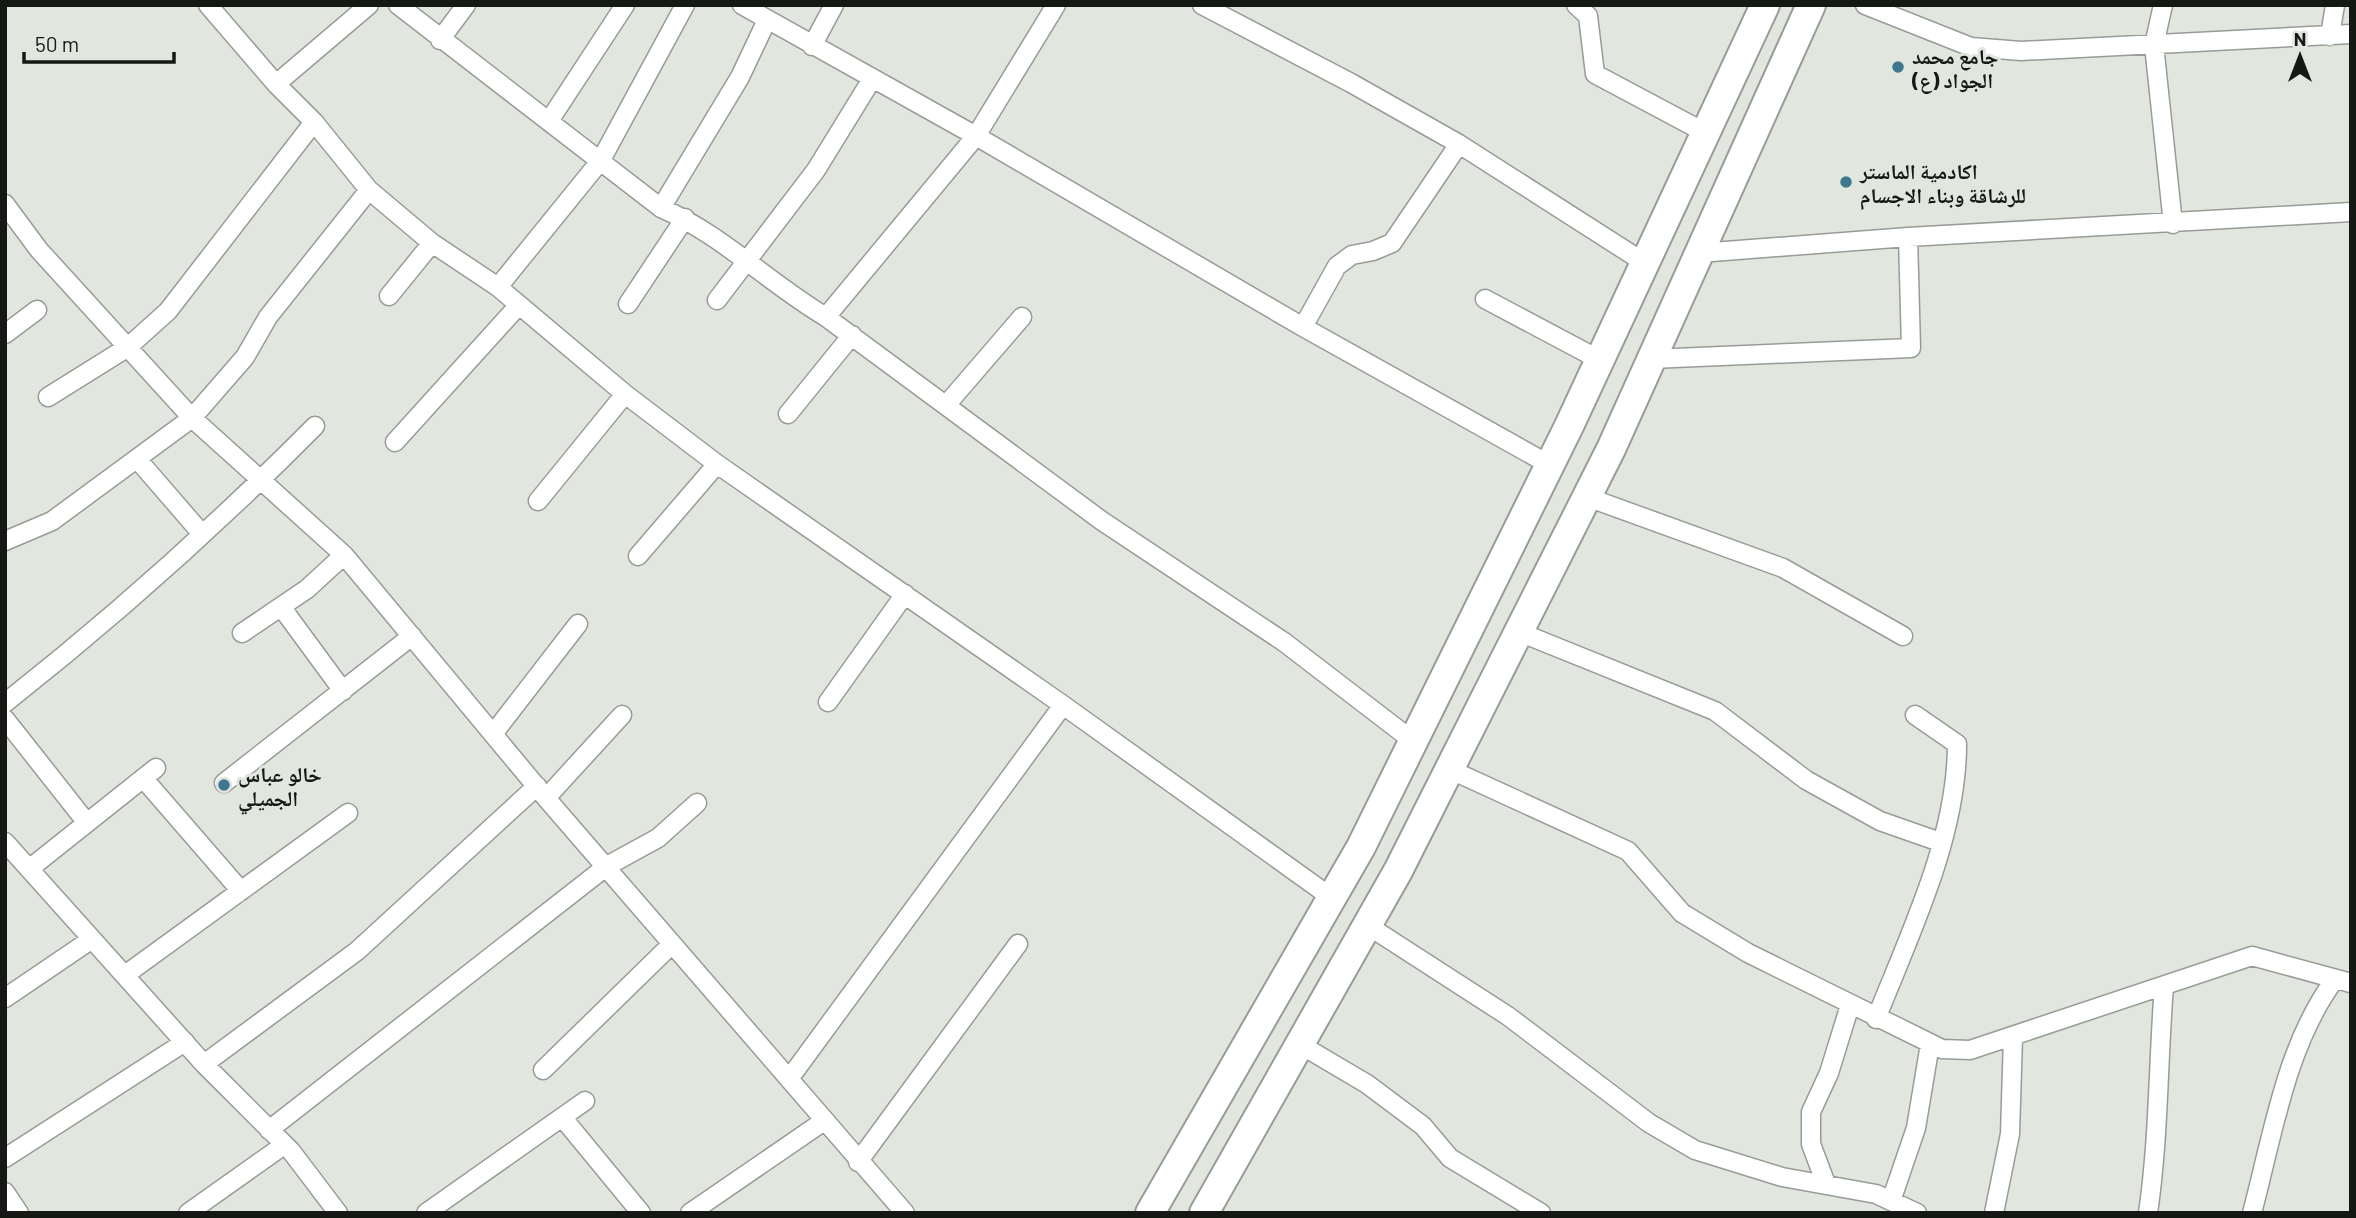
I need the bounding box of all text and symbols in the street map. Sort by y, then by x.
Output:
scale bar [24,21,175,65]
north arrow [2265,21,2335,91]
text: N [2294,27,2306,50]
text: 50 m [35,31,79,56]
place label: جامع محمد الجواد (ع) [1911,43,1998,94]
marker: جامع محمد الجواد (ع) [1890,59,1906,75]
place label: اكادمية الماستر للرشاقة وبناء الاجسام [1859,158,2026,210]
marker: اكادمية الماستر للرشاقة وبناء الاجسام [1838,174,1854,190]
place label: خالو عباس الجميلي [238,761,322,815]
marker: خالو عباس الجميلي [216,777,232,793]

